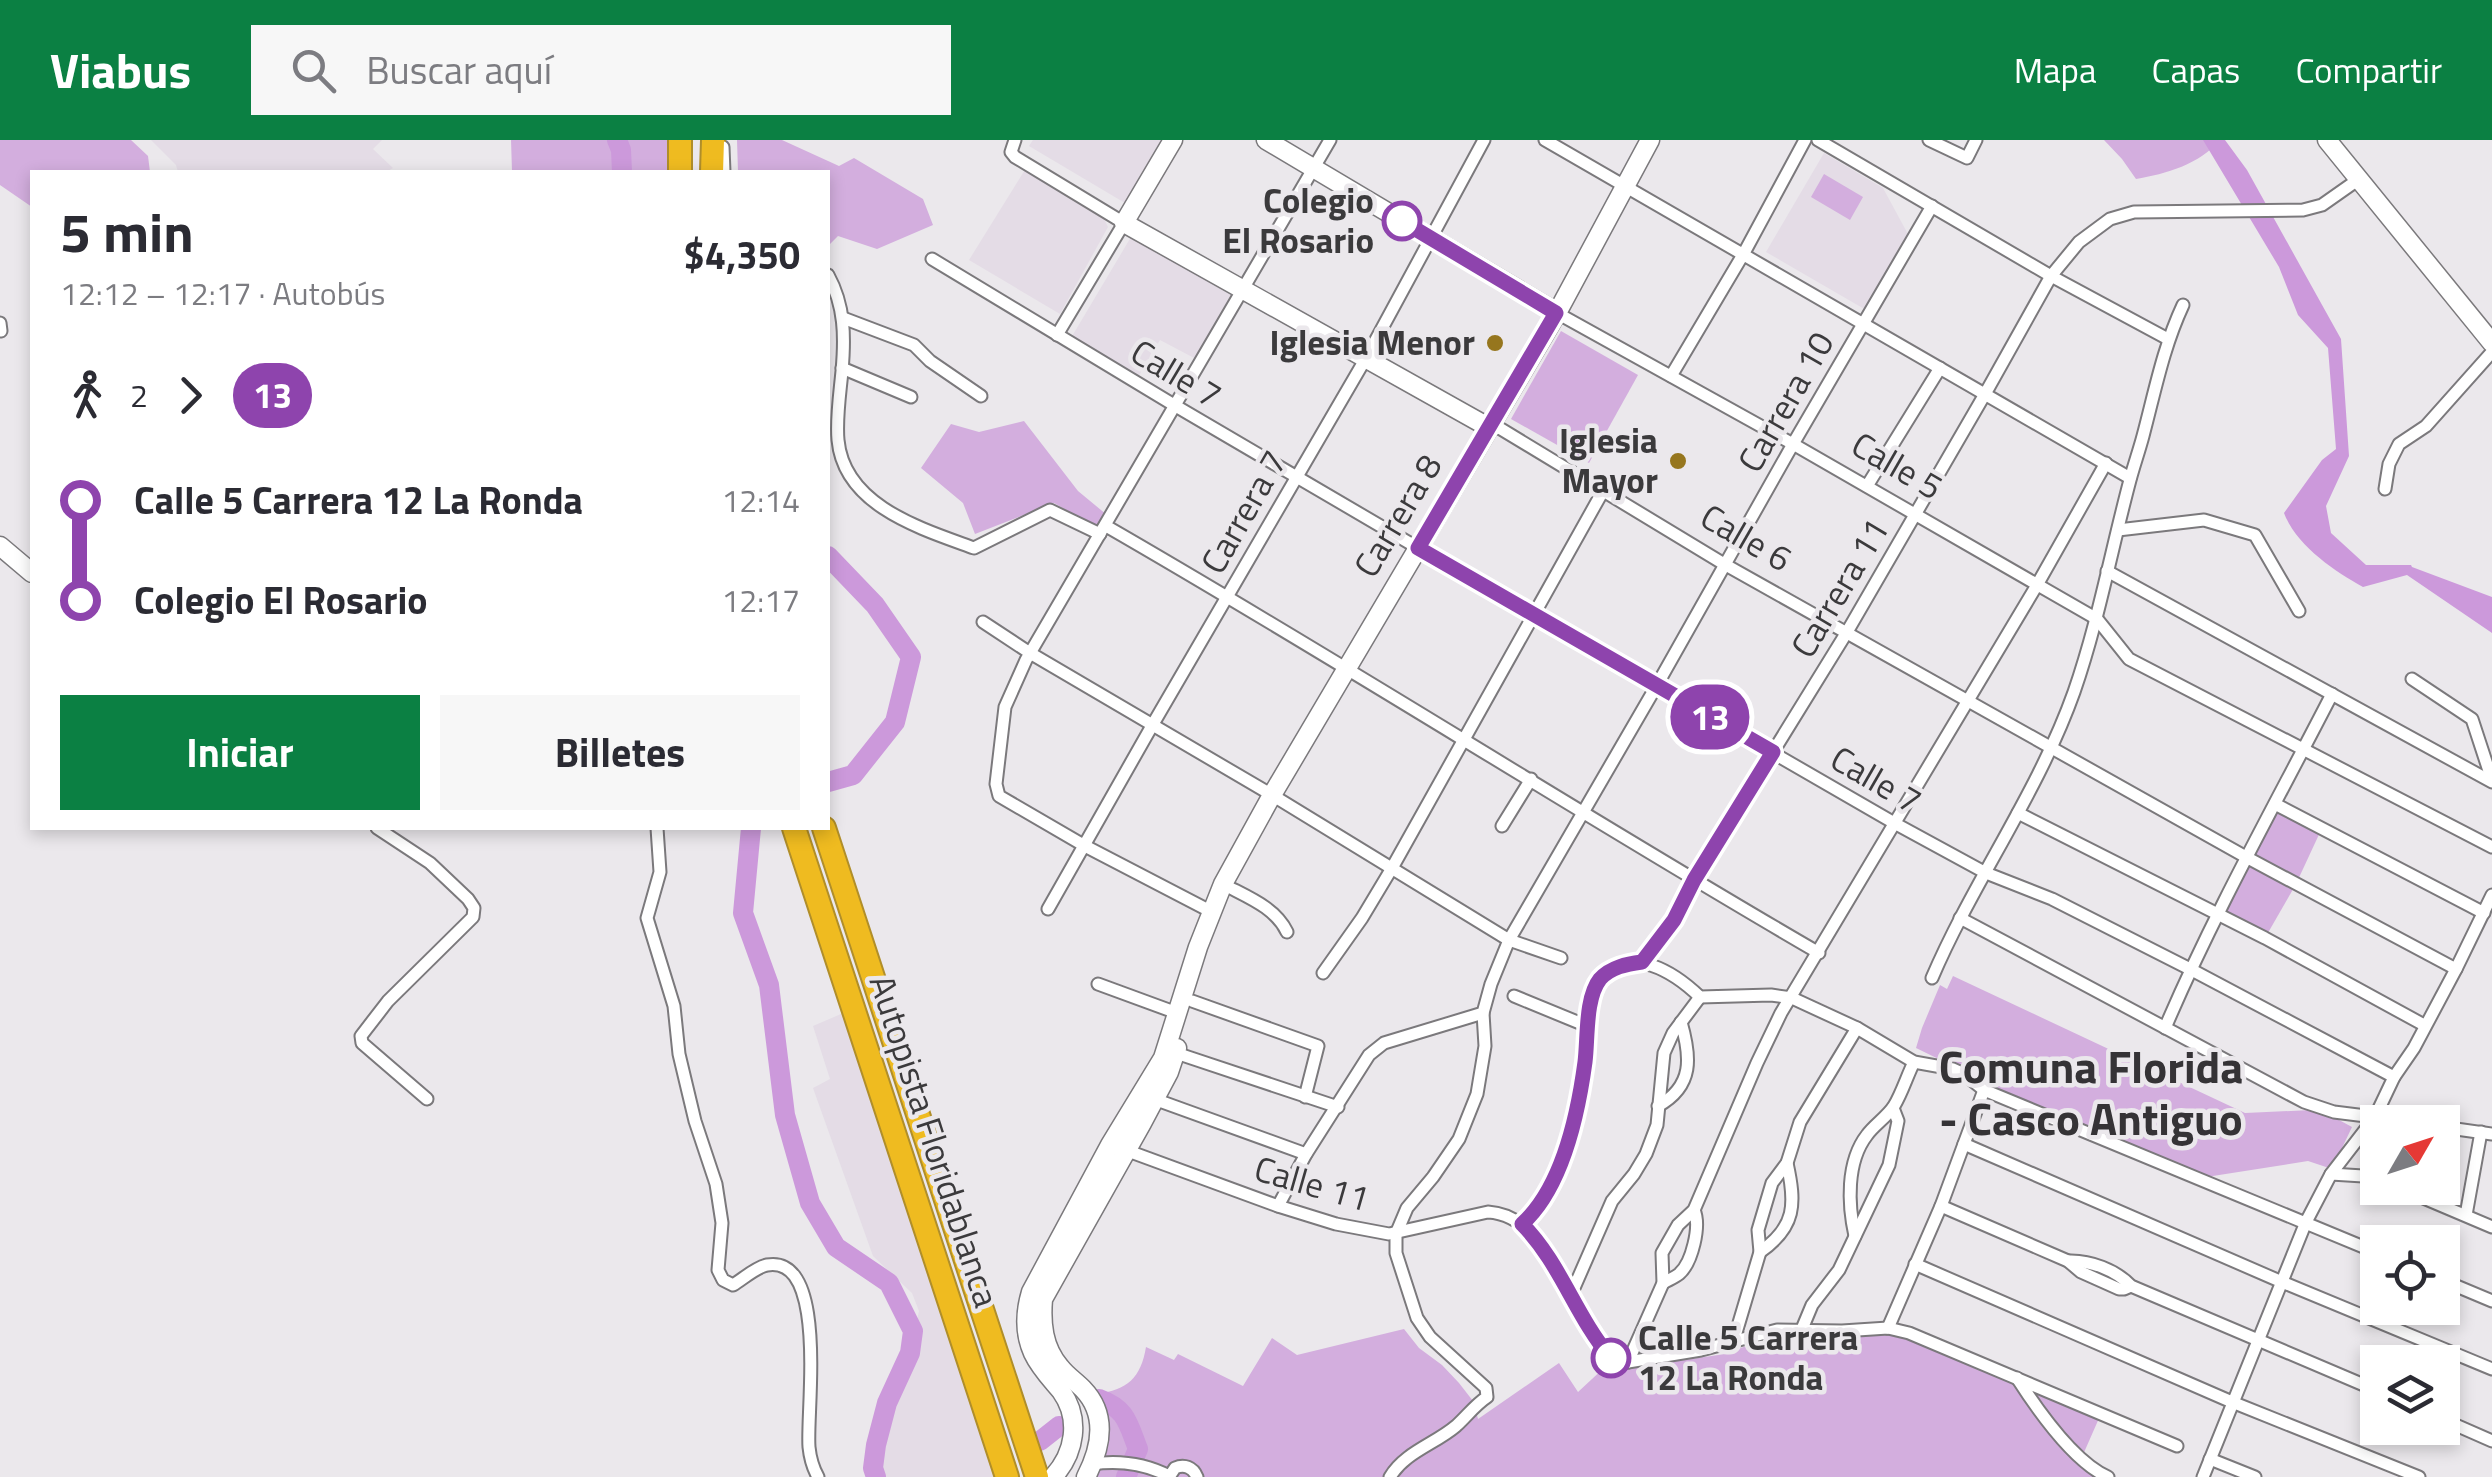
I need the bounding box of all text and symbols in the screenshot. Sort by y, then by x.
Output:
search box [251,25,951,115]
text: Viabus [50,34,191,107]
text: Buscar aquí [366,41,552,99]
icon: search [286,43,341,98]
text: Mapa [2014,43,2097,97]
text: Capas [2152,43,2240,97]
text: Compartir [2295,43,2442,97]
place label: Colegio El Rosario [1222,173,1374,267]
text: 5 min [60,190,194,273]
marker: Colegio El Rosario [1383,202,1421,240]
text: $4,350 [684,226,800,284]
text: 12:12 – 12:17 · Autobús [60,269,385,317]
place label: Iglesia Menor [1270,315,1475,369]
street label: Carrera 10 [1723,321,1847,482]
street label: Calle 7 [1121,325,1232,421]
marker: Iglesia Menor [1484,332,1506,354]
icon: walk [60,368,115,423]
icon: forward [163,368,218,423]
text: 13 [253,368,292,422]
text: 2 [130,371,148,419]
place label: Iglesia Mayor [1559,413,1658,507]
street label: Calle 5 [1842,417,1953,513]
street label: Carrera 7 [1186,440,1300,583]
street label: Carrera 8 [1339,444,1455,587]
marker: Iglesia Mayor [1667,450,1689,472]
text: Calle 5 Carrera 12 La Ronda [134,471,583,529]
text: 12:14 [721,476,800,524]
street label: Calle 6 [1691,489,1802,585]
street label: Carrera 11 [1776,507,1902,668]
text: Colegio El Rosario [134,571,428,629]
text: 12:17 [721,576,800,624]
line badge: 13 [1665,684,1755,750]
text: 13 [1690,690,1730,744]
button: Iniciar [60,695,420,810]
button: Billetes [440,695,800,810]
street label: Calle 7 [1821,731,1932,827]
street label: Autopista Floridablanca [856,968,1014,1314]
district label: Comuna Florida - Casco Antiguo [1939,1032,2243,1152]
north arrow [2360,1105,2460,1205]
map controls [2360,1105,2460,1445]
street label: Calle 11 [1248,1141,1376,1225]
button: locate [2360,1225,2460,1325]
place label: Calle 5 Carrera 12 La Ronda [1638,1310,1858,1404]
marker: Calle 5 Carrera 12 La Ronda [1592,1339,1630,1377]
button: layers [2360,1345,2460,1445]

